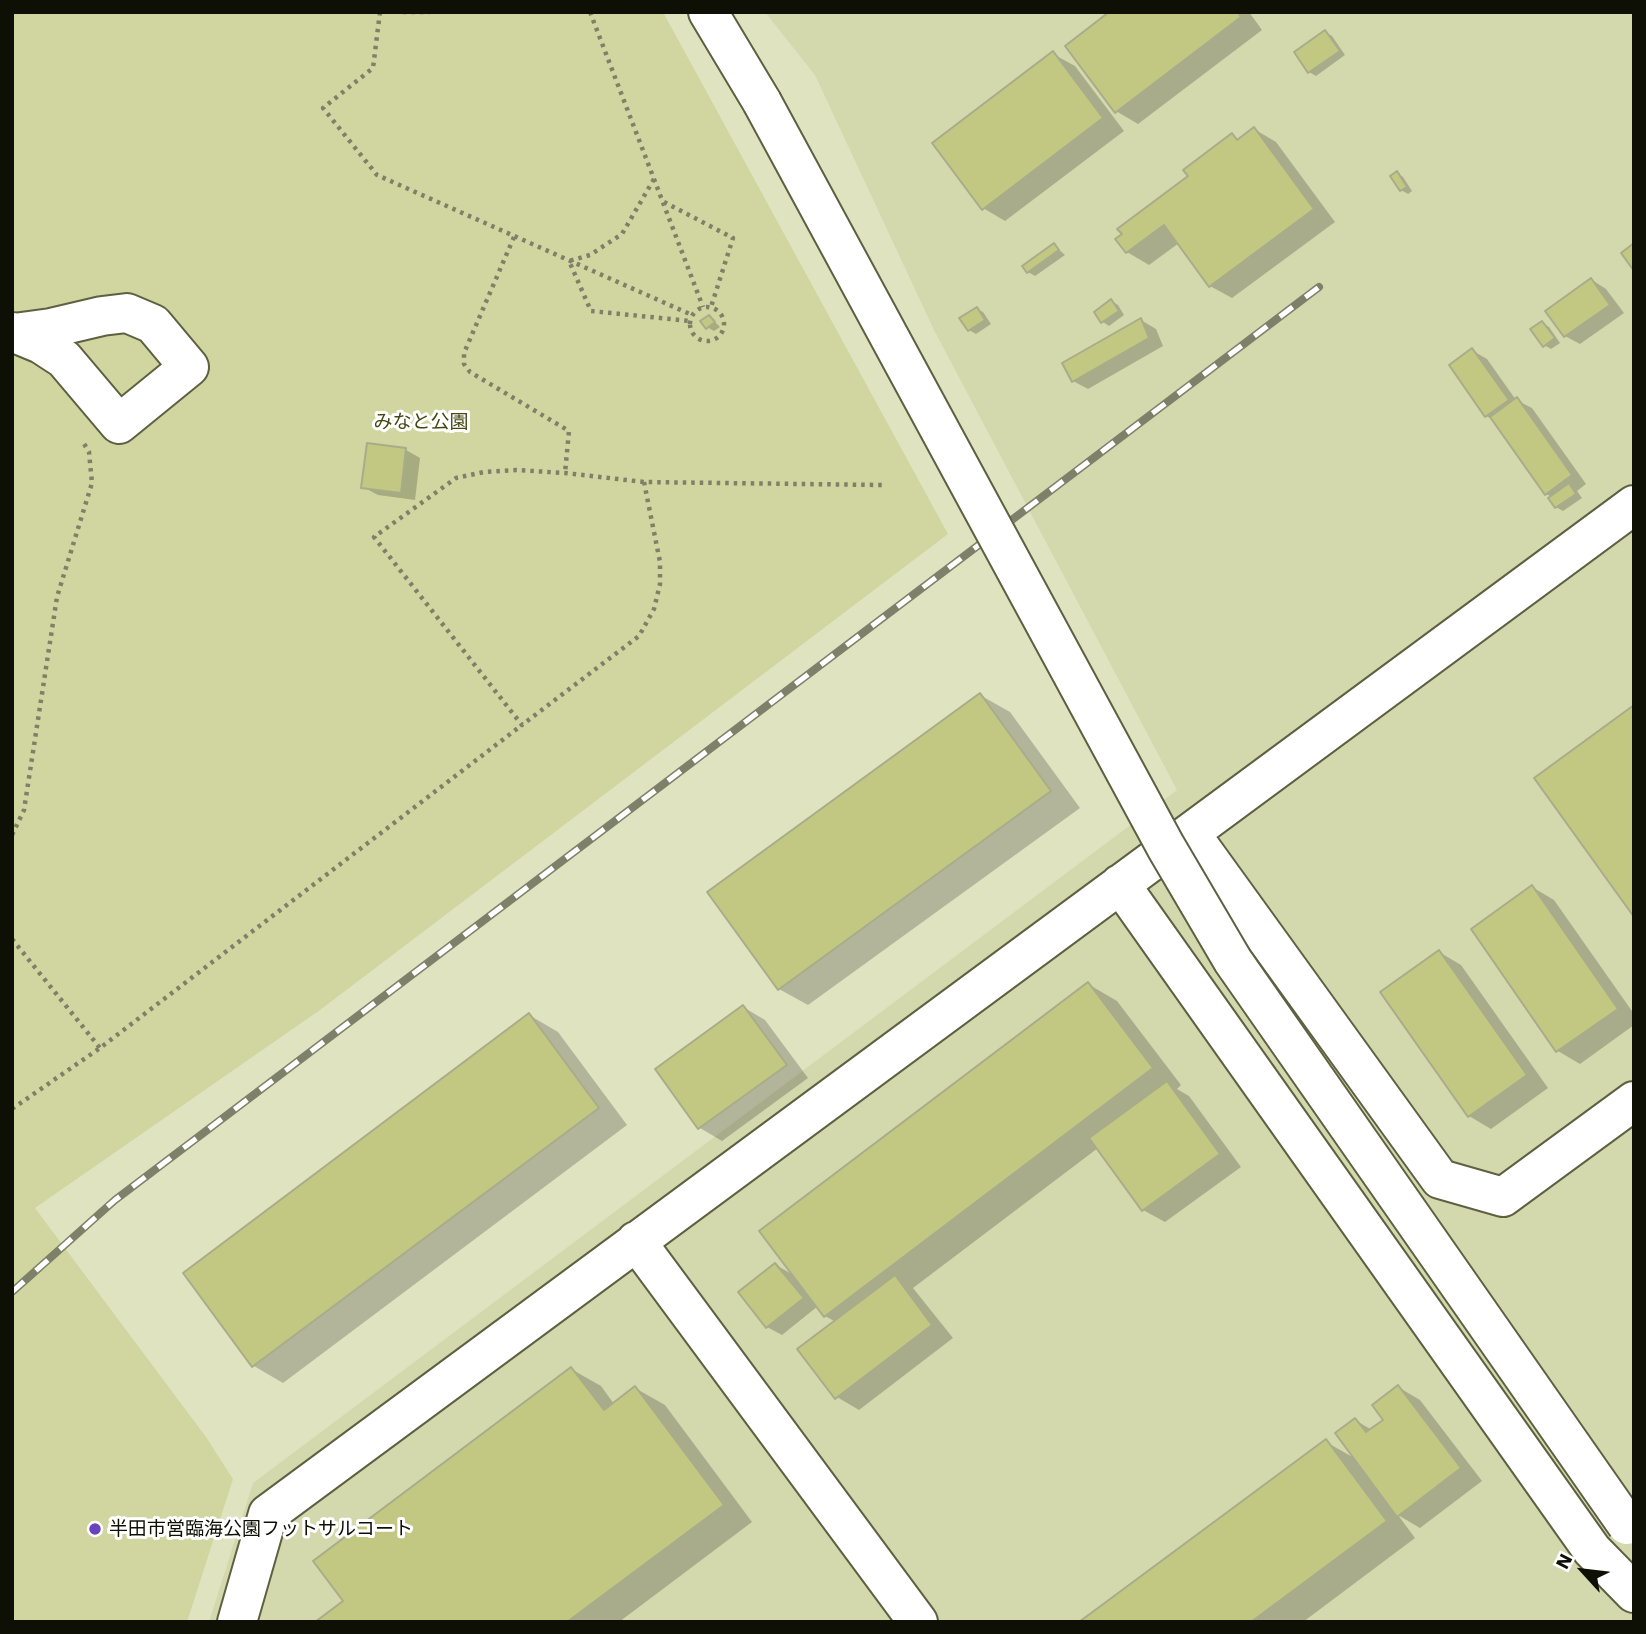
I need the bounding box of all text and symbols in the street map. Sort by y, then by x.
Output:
park label: みなと公園 [374,411,468,433]
place label: 半田市営臨海公園フットサルコート [109,1518,413,1540]
marker: 半田市営臨海公園フットサルコート [87,1521,103,1537]
north arrow [1548,1536,1618,1606]
text: N [1550,1550,1577,1573]

